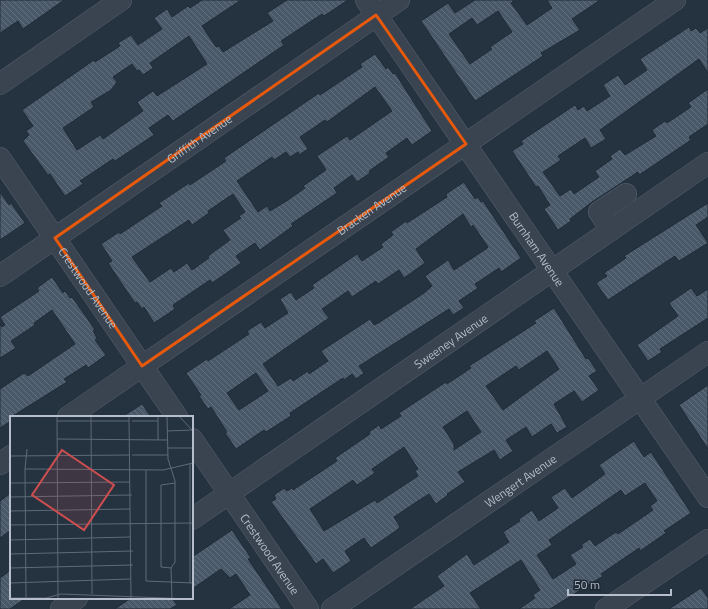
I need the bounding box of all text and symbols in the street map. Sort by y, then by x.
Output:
street label: Griffith Avenue [162,109,236,168]
street label: Bracken Avenue [333,178,410,239]
street label: Burnham Avenue [505,208,570,290]
street label: Crestwood Avenue [54,243,123,332]
street label: Sweeney Avenue [410,308,491,373]
inset map [10,416,193,599]
street label: Wengert Avenue [480,449,560,512]
street label: Crestwood Avenue [236,509,305,598]
scale bar [568,571,671,597]
text: 50 m [574,575,600,594]

